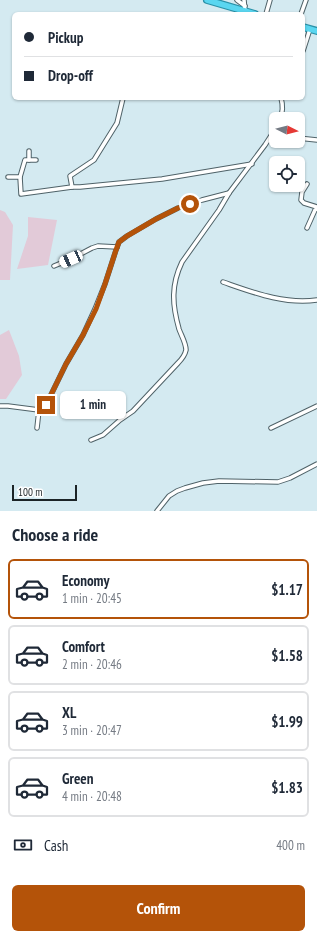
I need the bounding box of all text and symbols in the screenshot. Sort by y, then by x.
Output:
text: Pickup [48,28,83,47]
text: Drop-off [48,66,93,85]
north arrow [269,112,305,148]
map controls [269,112,305,192]
button: locate [269,156,305,192]
route start [181,195,199,213]
car [58,249,84,269]
callout: 1 min [60,391,126,419]
route end [37,396,55,414]
text: 1 min [80,396,106,413]
scale bar [12,483,77,502]
text: 100 m [18,485,42,499]
text: Choose a ride [12,523,98,546]
icon: car [14,571,50,607]
text: Economy [62,571,110,590]
text: $1.17 [271,580,303,599]
text: 1 min · 20:45 [62,590,122,607]
icon: car [14,637,50,673]
text: Comfort [62,637,105,656]
text: $1.58 [271,646,303,665]
text: 2 min · 20:46 [62,656,122,673]
icon: car [14,703,50,739]
text: XL [62,703,76,722]
text: $1.99 [271,712,303,731]
text: 3 min · 20:47 [62,722,122,739]
icon: car [14,769,50,805]
text: Green [62,769,94,788]
text: $1.83 [271,778,303,797]
text: 4 min · 20:48 [62,788,122,805]
icon: cash [12,834,34,856]
text: Cash [44,836,68,855]
text: 400 m [276,837,305,854]
button: Confirm [12,885,305,931]

